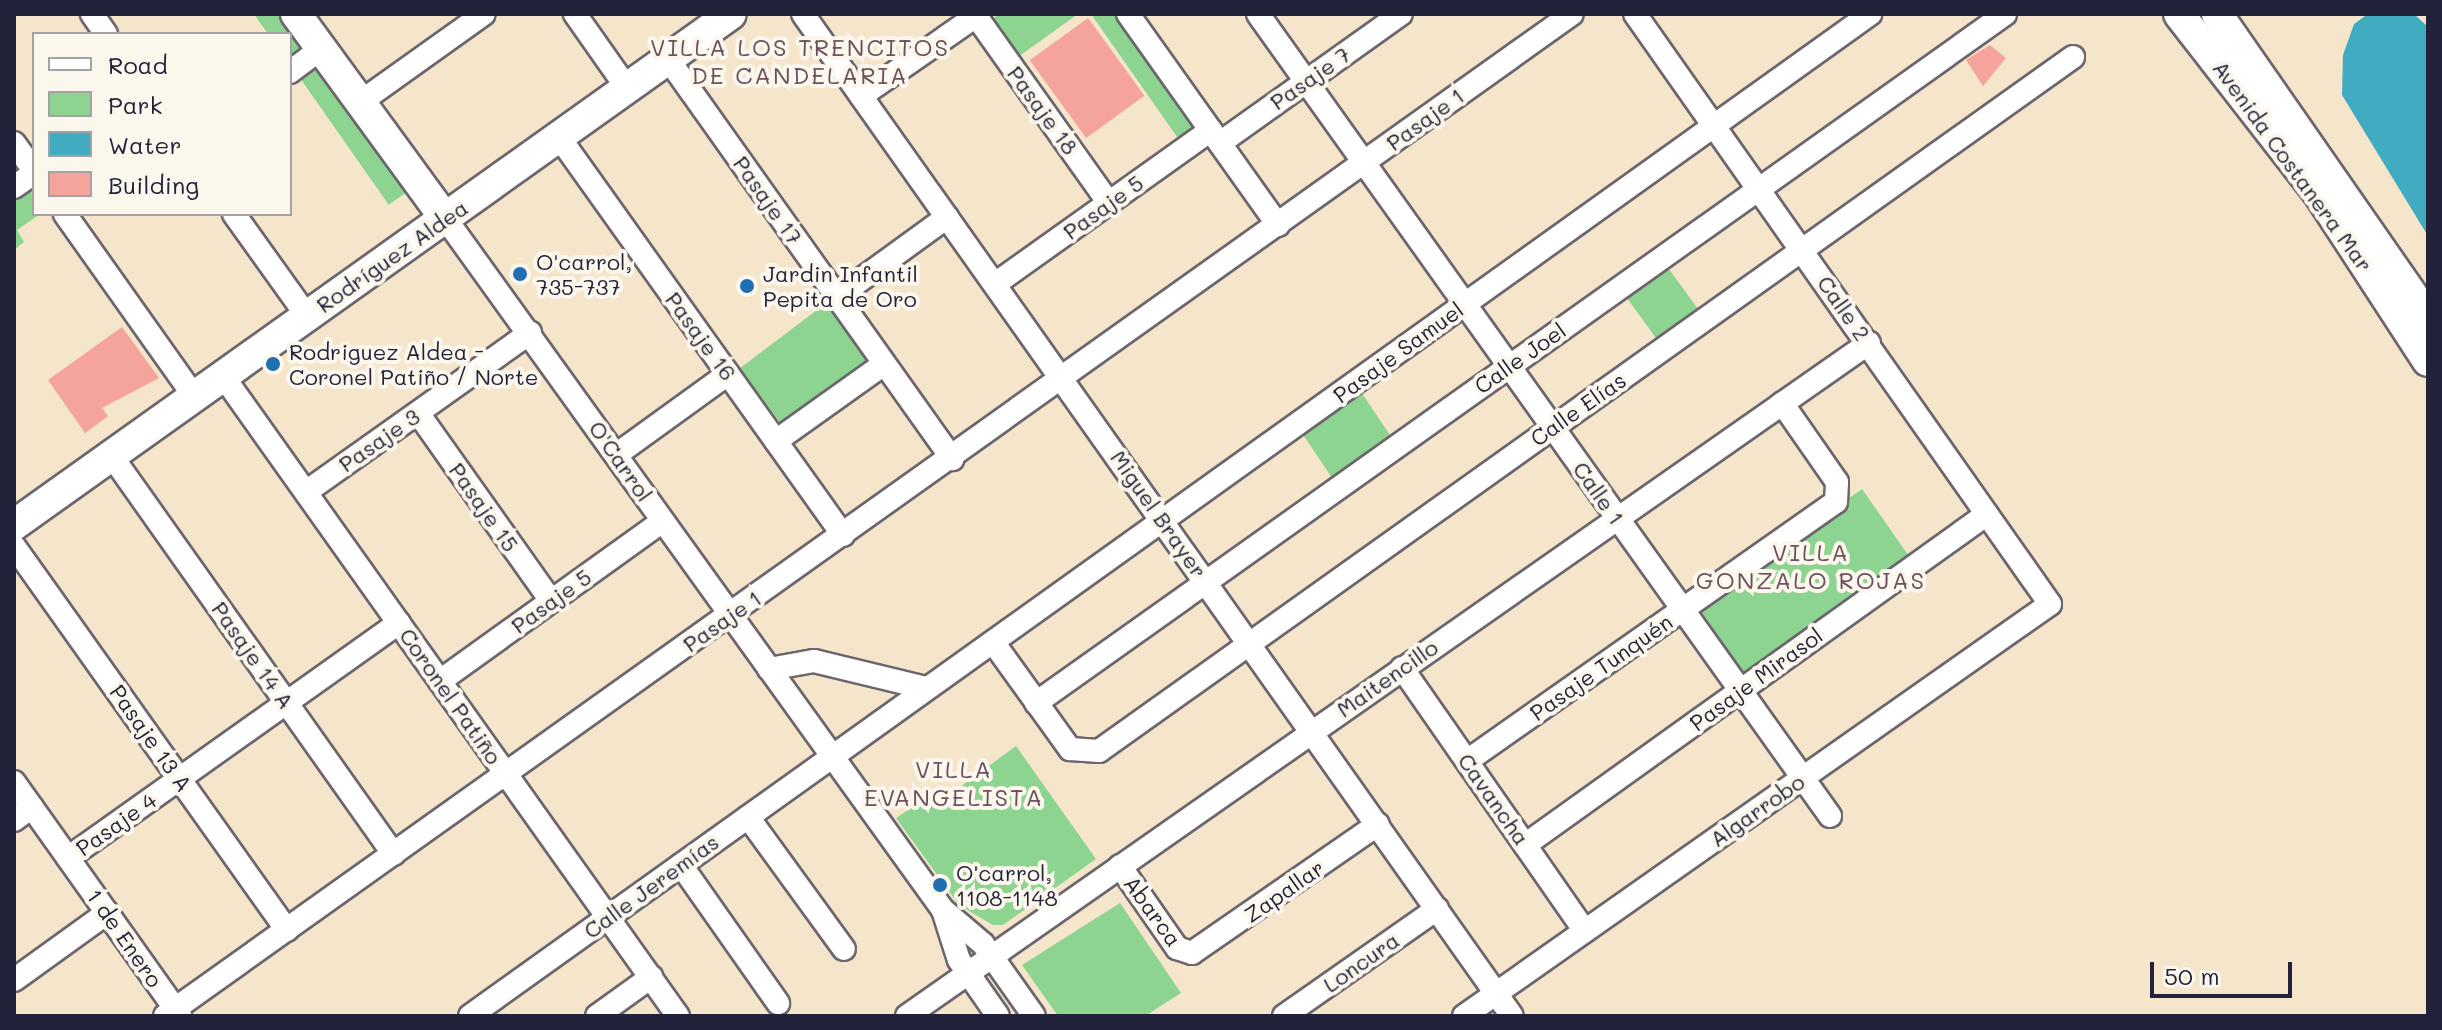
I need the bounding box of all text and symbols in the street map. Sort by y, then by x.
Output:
legend [32,32,292,216]
district label: VILLA LOS TRENCITOS DE CANDELARIA [650,33,950,89]
street label: Pasaje 7 [1265,41,1355,115]
text: Road [108,49,168,80]
street label: Avenida Costanera Mar [2207,55,2379,277]
street label: Pasaje 18 [1002,61,1084,159]
street label: Pasaje 1 [1381,82,1469,156]
text: Park [108,89,162,120]
text: Water [108,129,182,160]
street label: Pasaje 17 [728,151,808,249]
text: Building [108,169,199,200]
street label: Pasaje 5 [1058,169,1148,245]
street label: Rodríguez Aldea [311,194,473,318]
place label: O'carrol, 735-737 [536,248,632,300]
place label: Jardin Infantil Pepita de Oro [763,260,918,312]
marker: O'carrol, 735-737 [511,265,529,283]
street label: Calle 2 [1812,270,1876,346]
marker: Jardin Infantil Pepita de Oro [738,277,756,295]
street label: Pasaje 16 [660,287,742,385]
street label: Pasaje Samuel [1328,296,1468,408]
street label: Calle Joel [1469,317,1571,399]
place label: Rodriguez Aldea - Coronel Patiño / Norte [289,338,538,390]
marker: Rodriguez Aldea - Coronel Patiño / Norte [264,355,282,373]
street label: Calle Elías [1525,366,1631,452]
street label: Pasaje 3 [334,403,424,477]
street label: O'Carrol [584,416,658,506]
street label: Miguel Brayer [1105,445,1213,583]
street label: Calle 1 [1568,456,1630,530]
street label: Pasaje 15 [444,458,524,556]
district label: VILLA GONZALO ROJAS [1696,538,1926,594]
street label: Pasaje 5 [506,563,596,639]
street label: Pasaje 1 [678,585,766,657]
street label: Pasaje 14 A [206,596,300,714]
street label: Pasaje Tunquén [1525,608,1677,726]
street label: Pasaje Mirasol [1684,622,1828,736]
street label: Coronel Patiño [394,623,508,769]
street label: Maitencillo [1331,634,1443,722]
street label: Pasaje 13 A [104,679,198,797]
street label: Cavancha [1453,748,1535,850]
district label: VILLA EVANGELISTA [864,755,1044,811]
street label: Algarrobo [1705,768,1809,852]
street label: Pasaje 4 [71,787,161,861]
street label: Calle Jeremías [578,828,724,944]
street label: Zapallar [1239,854,1329,928]
place label: O'carrol, 1108-1148 [956,859,1058,910]
street label: Abarca [1119,871,1187,951]
marker: O'carrol, 1108-1148 [931,876,949,894]
street label: 1 de Enero [81,884,169,992]
street label: Loncura [1318,926,1404,998]
scale bar [2154,946,2296,996]
text: 50 m [2164,960,2220,991]

